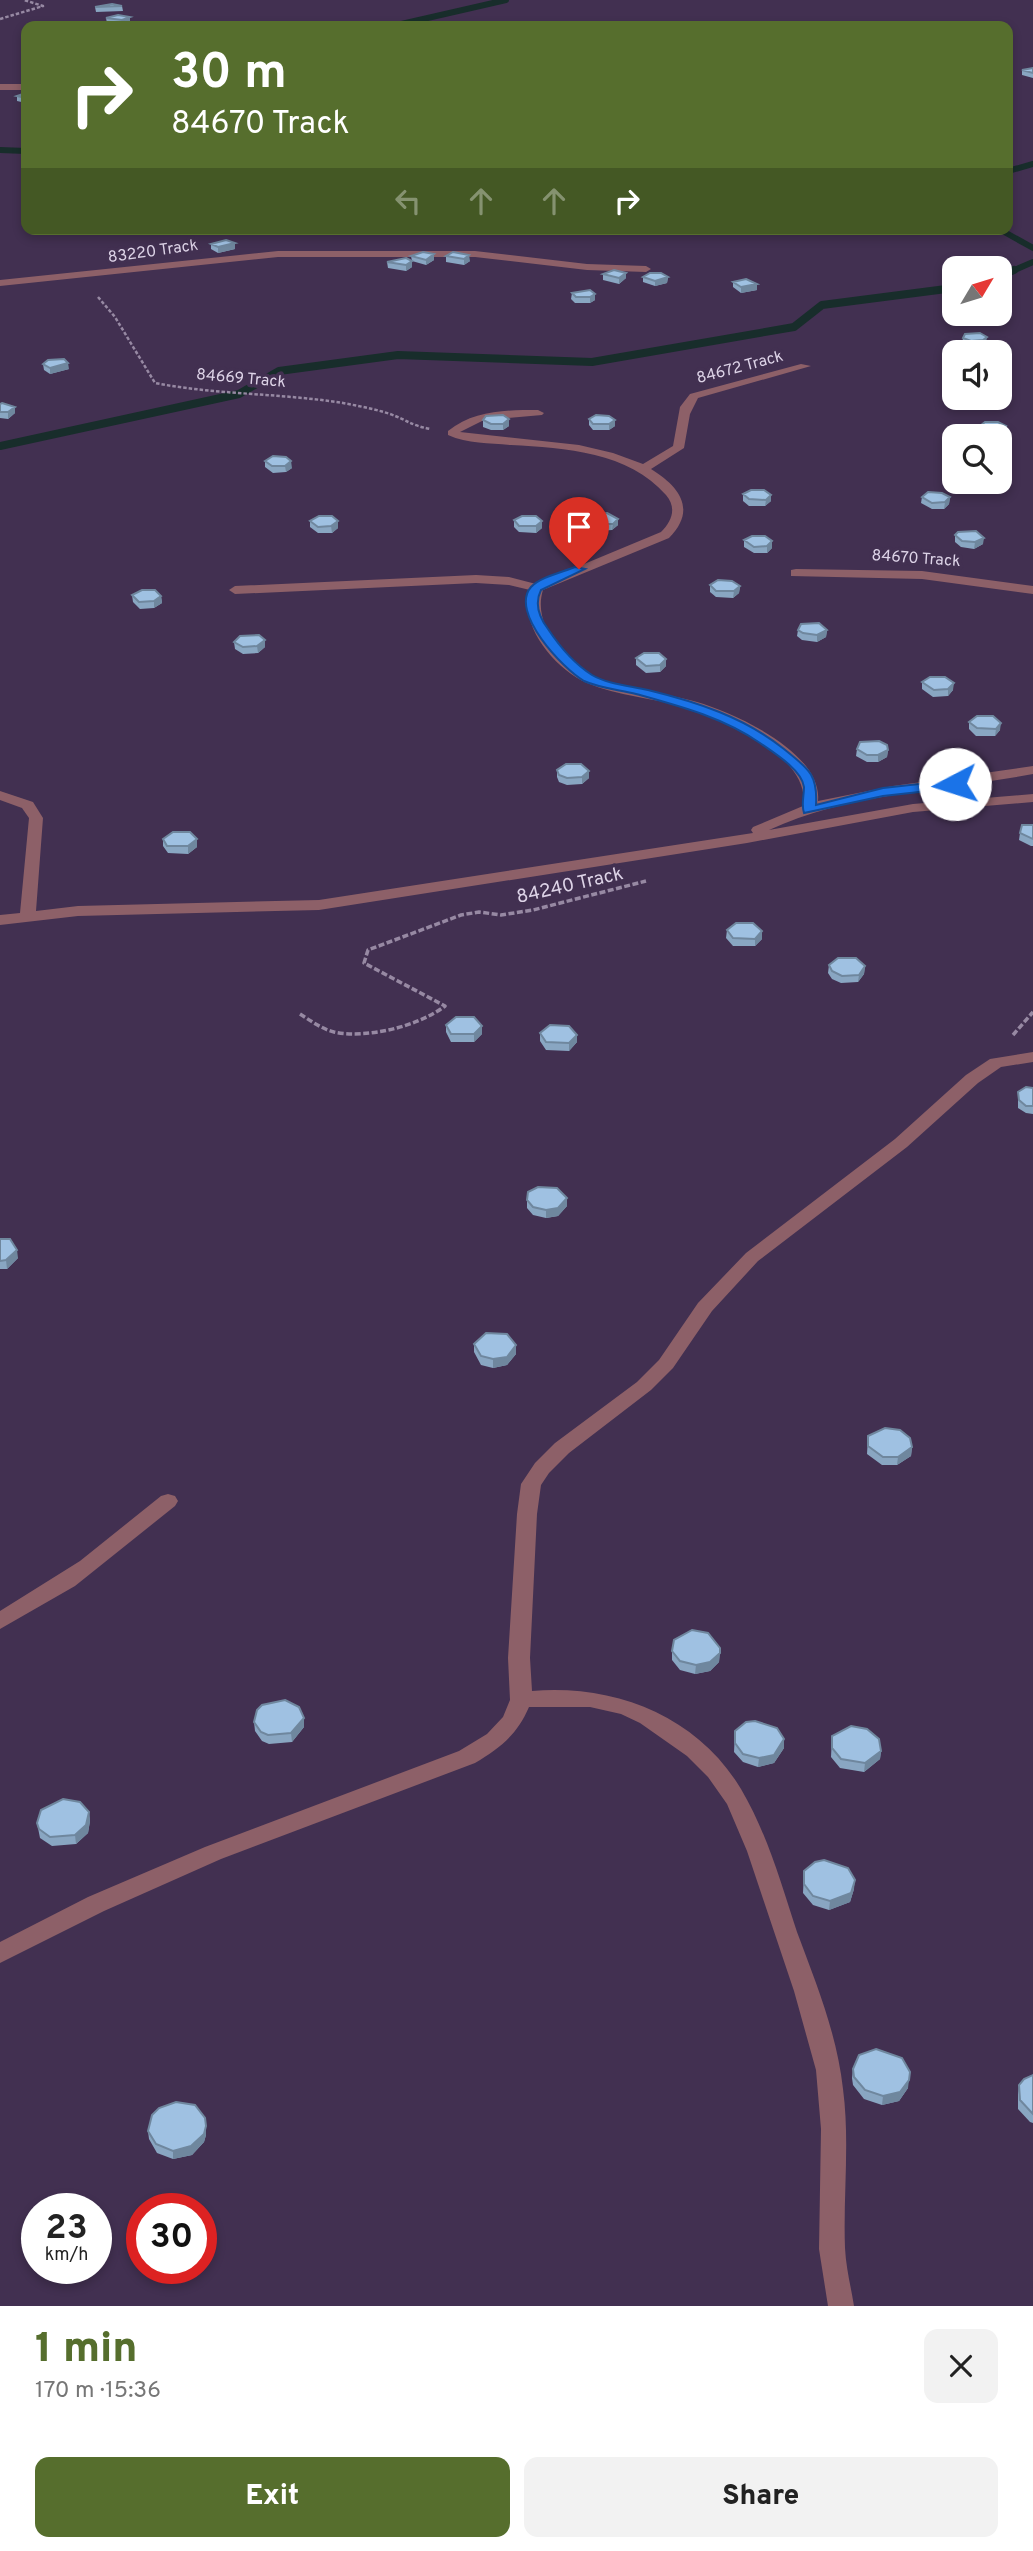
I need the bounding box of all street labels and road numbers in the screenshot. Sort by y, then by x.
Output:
street label: 83220 Track [107,236,199,268]
street label: 84672 Track [694,347,786,389]
street label: 84669 Track [195,365,287,393]
street label: 84670 Track [871,546,961,572]
street label: 84240 Track [514,862,626,910]

